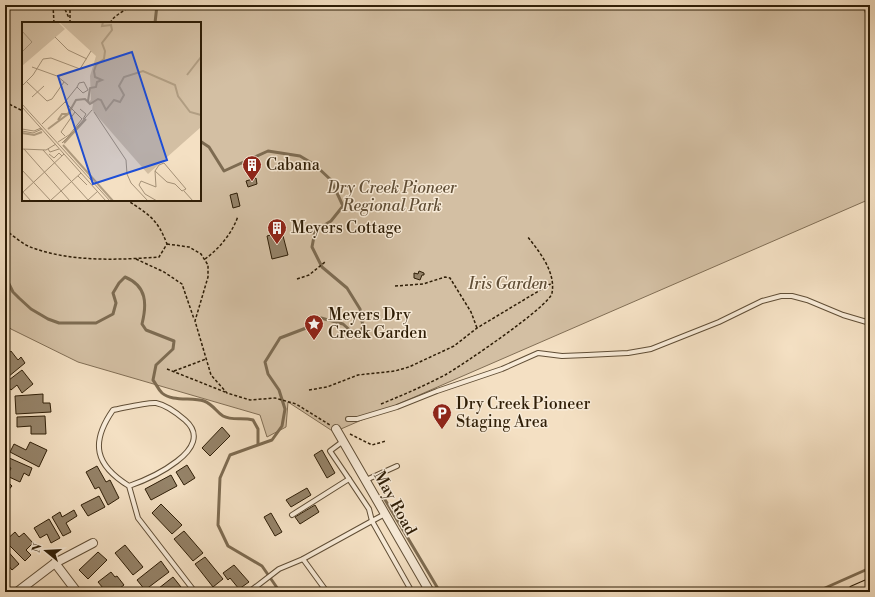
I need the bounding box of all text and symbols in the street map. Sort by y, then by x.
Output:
inset map [22,22,201,201]
building icon: Cabana [241,154,263,182]
place label: Cabana [266,155,321,175]
park label: Dry Creek Pioneer Regional Park [326,178,458,216]
building icon: Meyers Cottage [266,217,288,245]
place label: Meyers Cottage [291,218,402,238]
park label: Iris Garden [467,274,549,294]
place label: Meyers Dry Creek Garden [328,305,427,343]
place icon: Meyers Dry Creek Garden [303,313,325,341]
place label: Dry Creek Pioneer Staging Area [456,394,590,432]
parking icon: Dry Creek Pioneer Staging Area [431,402,453,430]
street label: May Road [369,467,421,539]
north arrow [26,531,66,571]
text: N [29,542,46,555]

